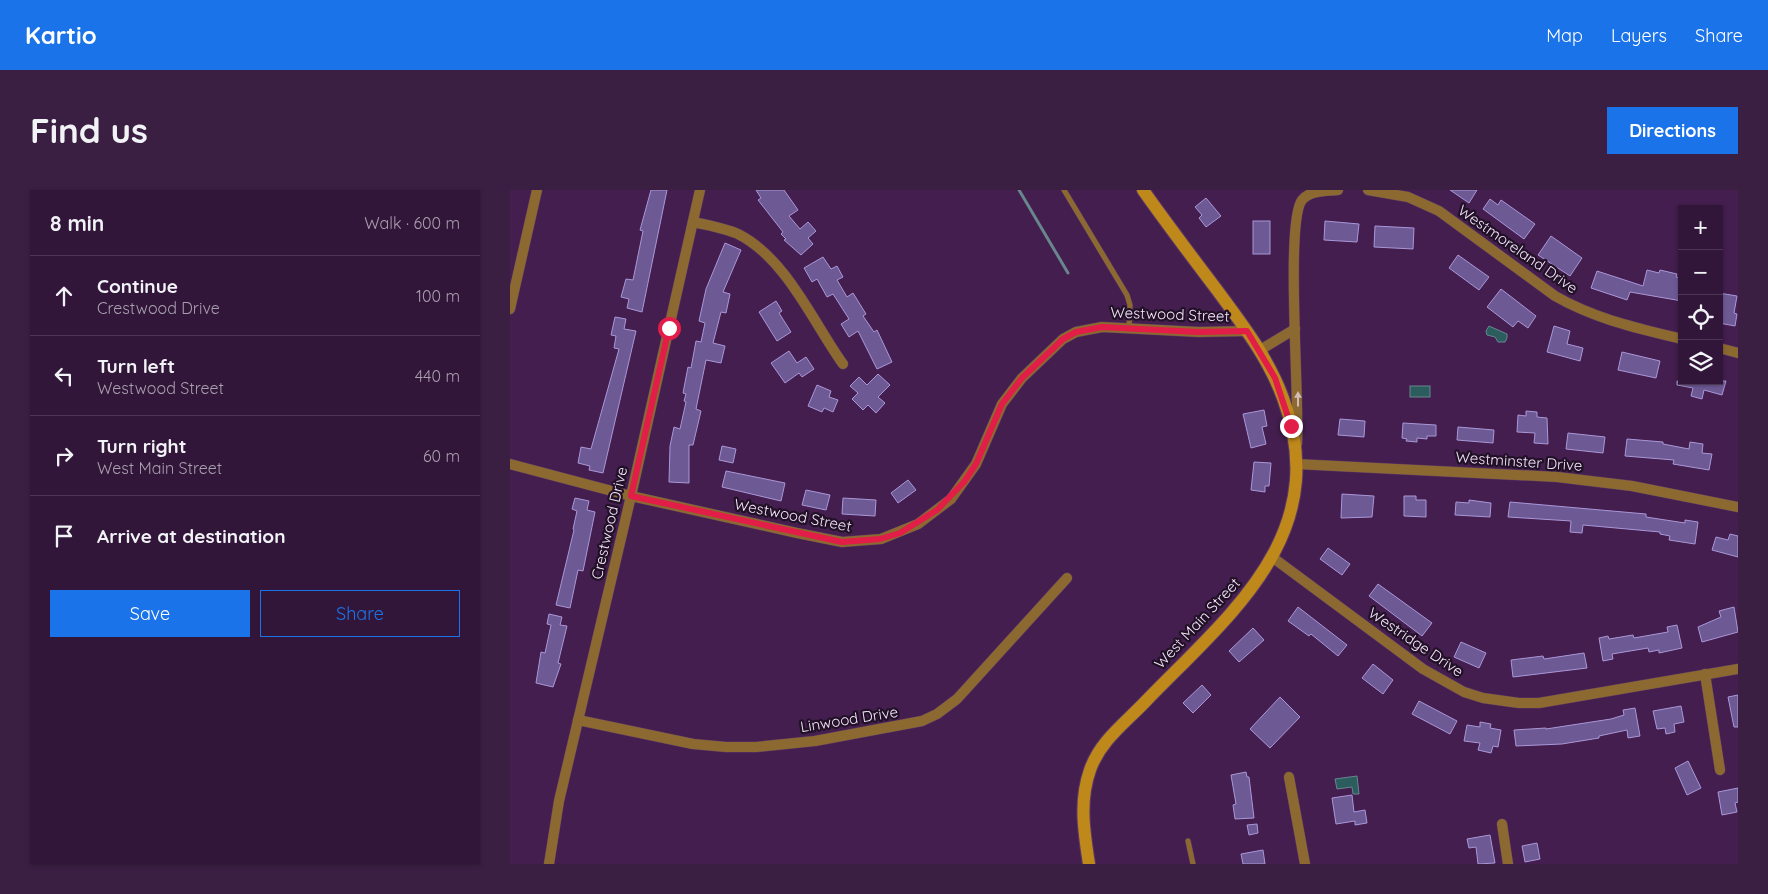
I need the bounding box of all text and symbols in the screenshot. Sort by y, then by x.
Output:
text: Kartio [25,20,97,50]
text: Map [1546,24,1583,47]
text: Layers [1611,24,1667,47]
text: Share [1695,24,1743,47]
button: Directions [1607,107,1738,154]
text: Find us [30,108,148,152]
street label: Westmoreland Drive [1454,200,1582,298]
map controls [1678,205,1723,385]
button: + [1678,205,1723,250]
text: 8 min [50,210,104,236]
text: Walk · 600 m [364,213,460,233]
button: − [1678,250,1723,295]
text: Continue [97,274,178,298]
icon: ahead [50,282,78,310]
text: 100 m [416,286,460,306]
button: locate [1678,295,1723,340]
text: Crestwood Drive [97,298,220,318]
street label: Westwood Street [1110,302,1230,326]
route start [658,317,681,340]
button: layers [1678,340,1723,385]
text: Turn left [97,354,175,378]
icon: left [50,362,78,390]
text: 440 m [415,366,460,386]
text: Westwood Street [97,378,224,398]
one-way arrow [1294,390,1302,406]
route end [1280,415,1303,438]
text: Turn right [97,434,186,458]
icon: right [50,442,78,470]
text: 60 m [423,446,460,466]
street label: Westminster Drive [1455,447,1583,475]
text: West Main Street [97,458,222,478]
street label: Crestwood Drive [587,465,631,581]
street label: Westwood Street [733,494,853,536]
icon: arrive [50,522,78,550]
text: Arrive at destination [97,524,286,548]
street label: West Main Street [1150,574,1244,672]
button: Save [50,590,250,637]
button: Share [260,590,460,637]
street label: Westridge Drive [1365,603,1467,681]
street label: Linwood Drive [799,702,899,736]

